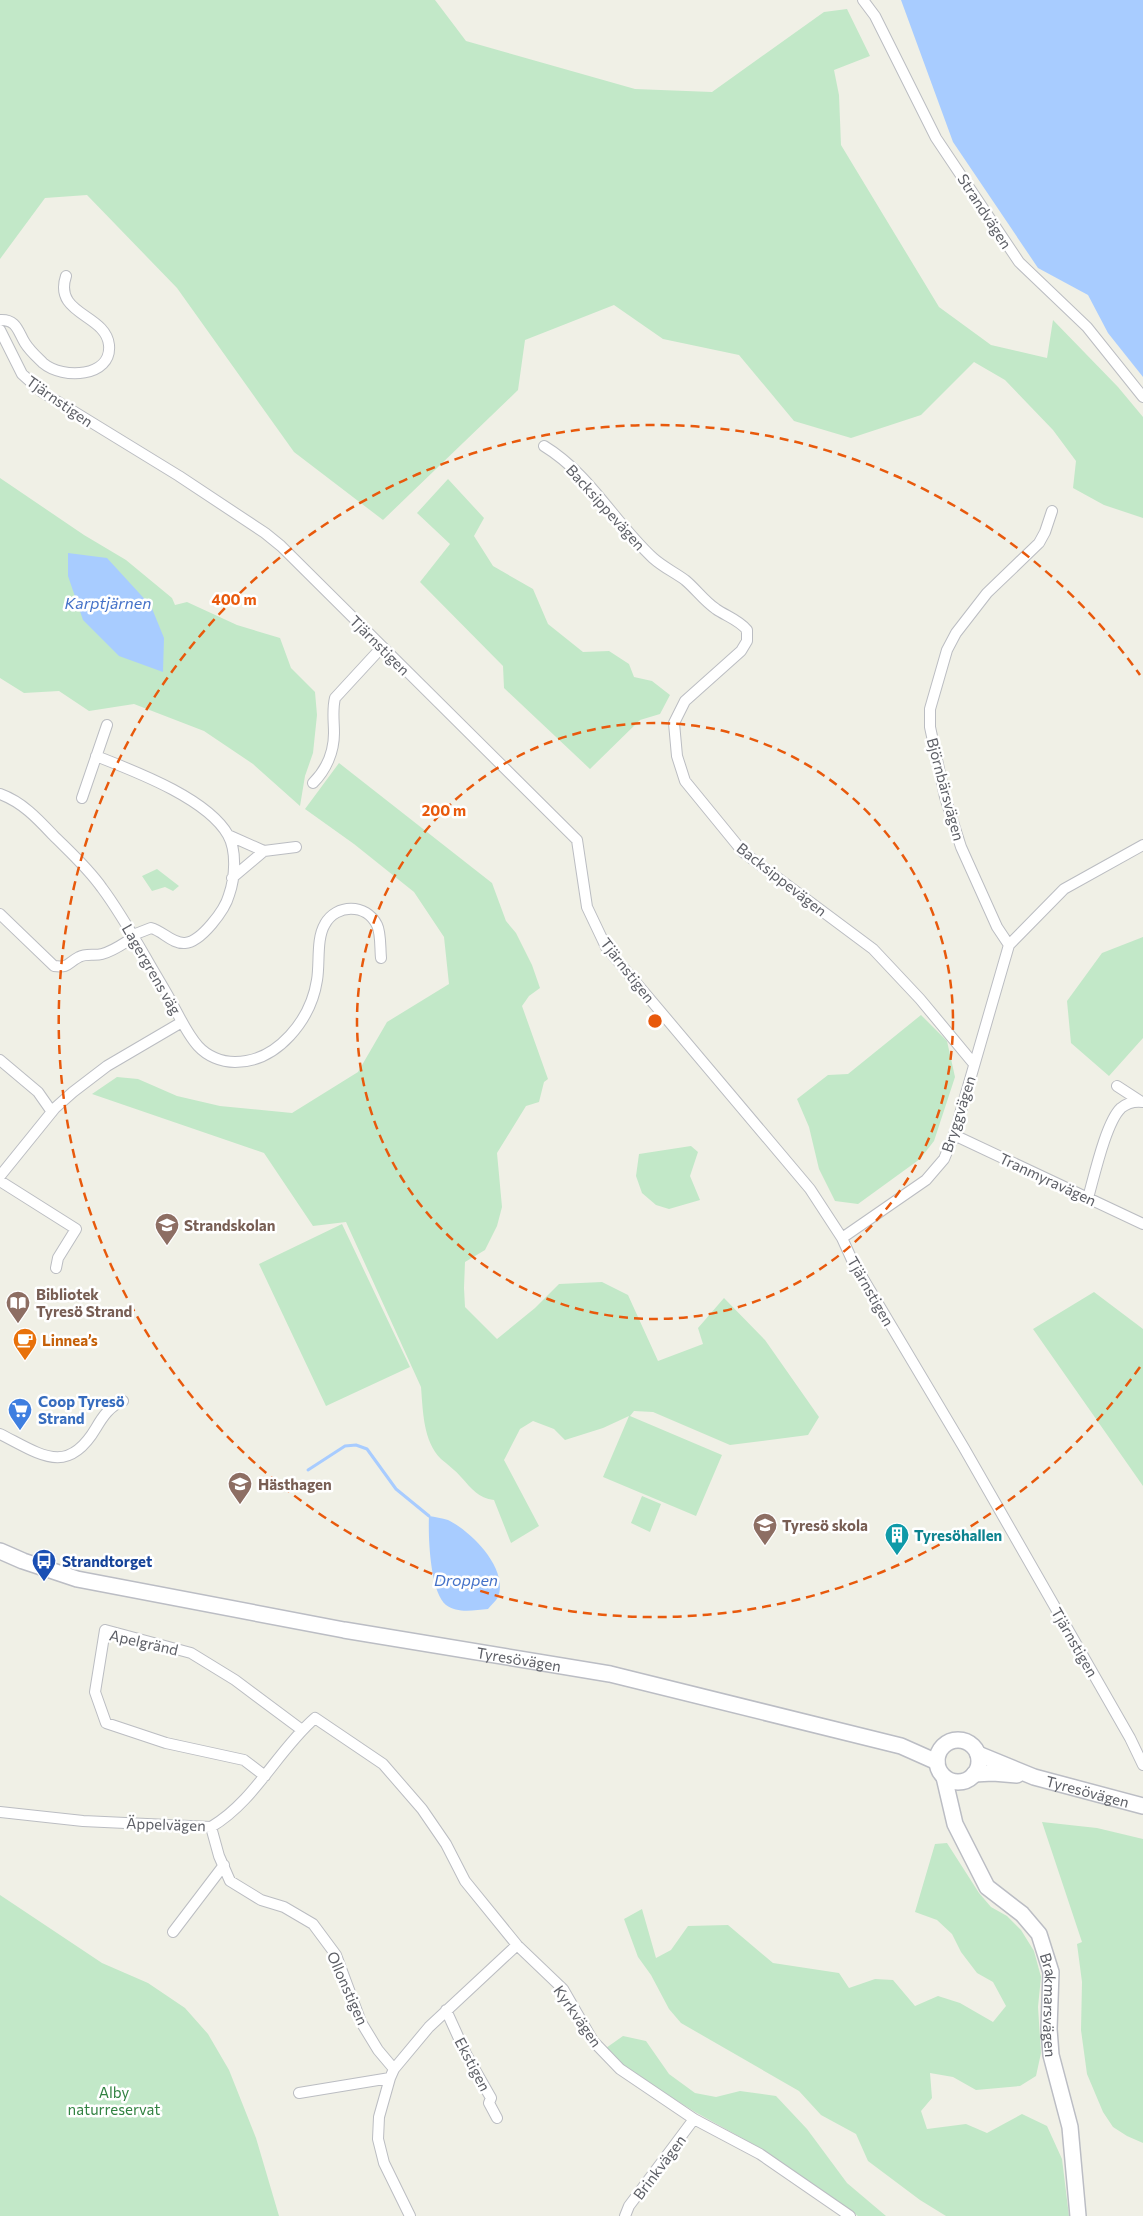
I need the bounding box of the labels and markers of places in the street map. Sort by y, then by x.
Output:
centre of rings [646,1012,664,1030]
school or university icon: Strandskolan [154,1212,180,1246]
place label: Strandskolan [184,1216,275,1234]
place label: Bibliotek Tyresö Strand [36,1285,132,1320]
library icon: Bibliotek Tyresö Strand [5,1290,31,1324]
cafe icon: Linnea’s [12,1327,38,1361]
place label: Linnea’s [42,1331,98,1349]
place label: Coop Tyresö Strand [38,1392,125,1427]
supermarket icon: Coop Tyresö Strand [7,1397,33,1431]
school or university icon: Hästhagen [227,1471,253,1505]
place label: Hästhagen [258,1475,332,1493]
school or university icon: Tyresö skola [752,1512,778,1546]
place label: Tyresö skola [782,1516,868,1534]
building icon: Tyresöhallen [884,1522,910,1556]
place label: Tyresöhallen [914,1526,1002,1544]
bus stop icon: Strandtorget [31,1548,57,1582]
place label: Strandtorget [62,1552,152,1570]

